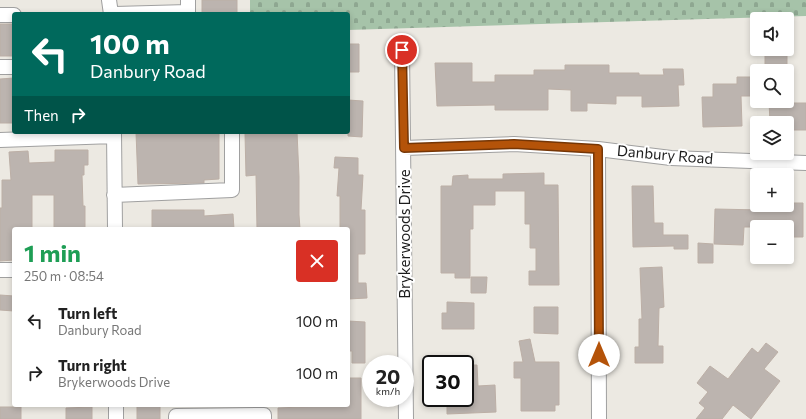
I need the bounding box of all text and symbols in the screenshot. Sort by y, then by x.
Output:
map controls [750,12,794,264]
button: sound [750,12,794,56]
text: 100 m [90,26,170,60]
icon: left [24,28,76,80]
pin [385,33,419,67]
icon: arrive [391,39,413,61]
text: Danbury Road [90,60,206,82]
button: search [750,64,794,108]
icon: right [67,104,89,126]
text: Then [24,106,59,124]
button: layers [750,116,794,160]
street label: Danbury Road [616,141,714,167]
button: + [750,168,794,212]
street label: Brykerwoods Drive [395,169,413,299]
button: − [750,220,794,264]
text: 1 min [24,238,81,267]
button: close [296,240,338,282]
text: 250 m · 08:54 [24,268,104,284]
text: Turn left [58,304,117,322]
icon: left [24,310,46,332]
text: 100 m [296,312,338,330]
text: Danbury Road [58,322,142,338]
position arrow [578,334,620,376]
speed limit sign: 30 [422,355,474,407]
text: Turn right [58,356,127,374]
icon: right [24,362,46,384]
text: 100 m [296,364,338,382]
text: 20 [376,364,400,388]
text: Brykerwoods Drive [58,374,170,390]
text: km/h [376,385,400,397]

